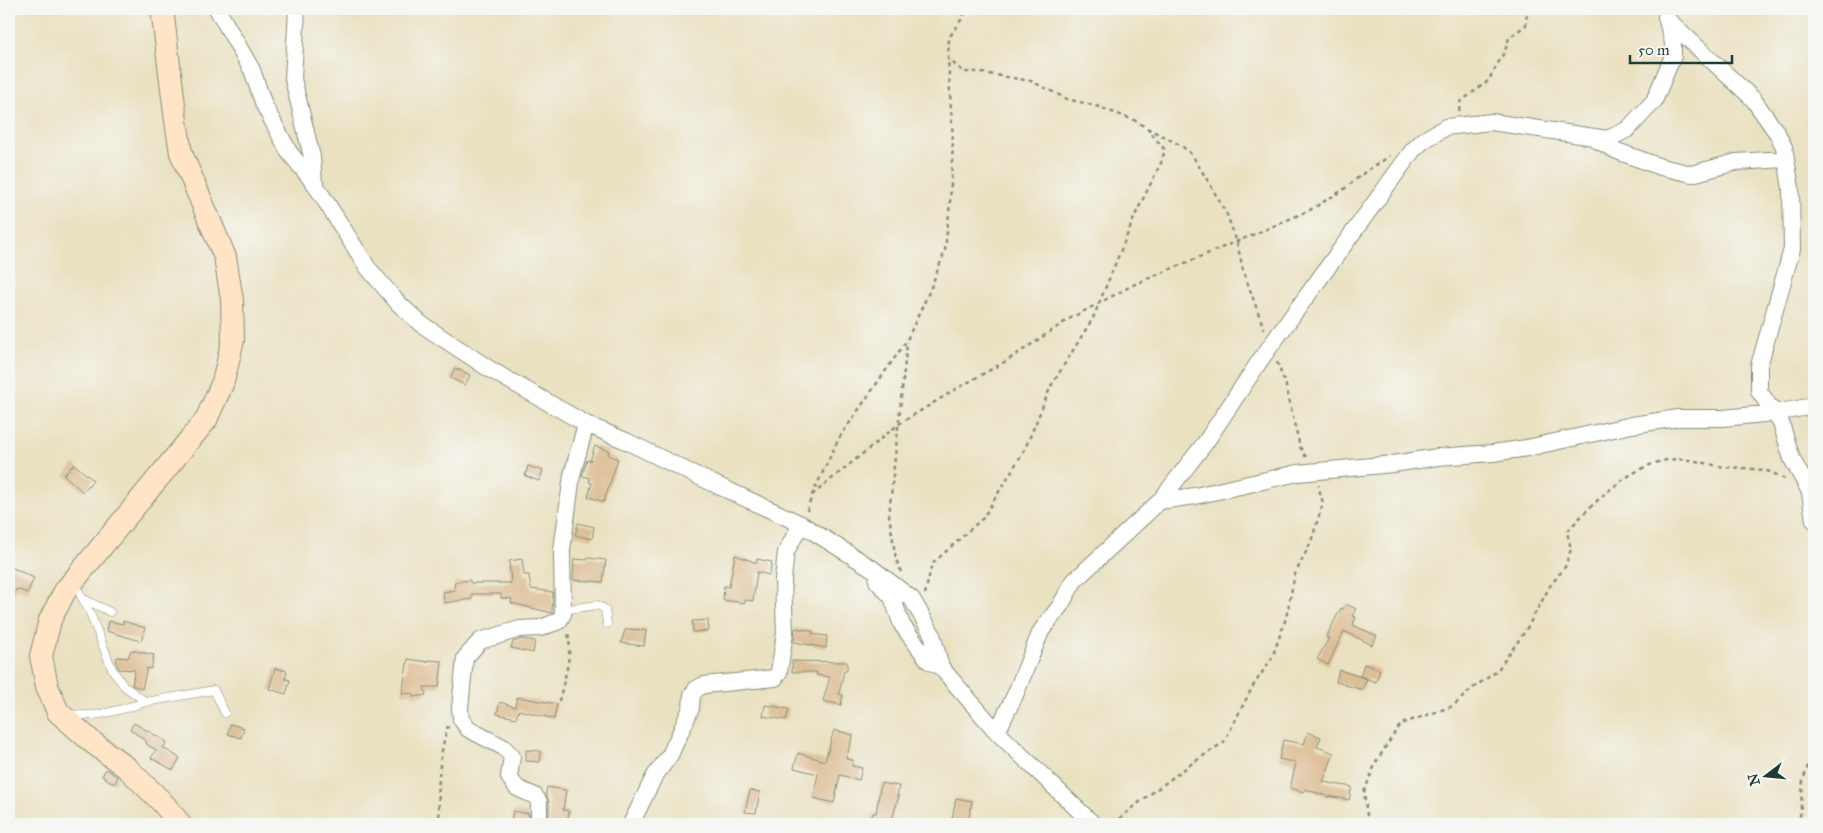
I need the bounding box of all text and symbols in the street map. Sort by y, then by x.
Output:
scale bar [1630,32,1733,64]
text: 50 m [1638,41,1670,59]
north arrow [1740,750,1790,800]
text: N [1744,771,1764,787]

